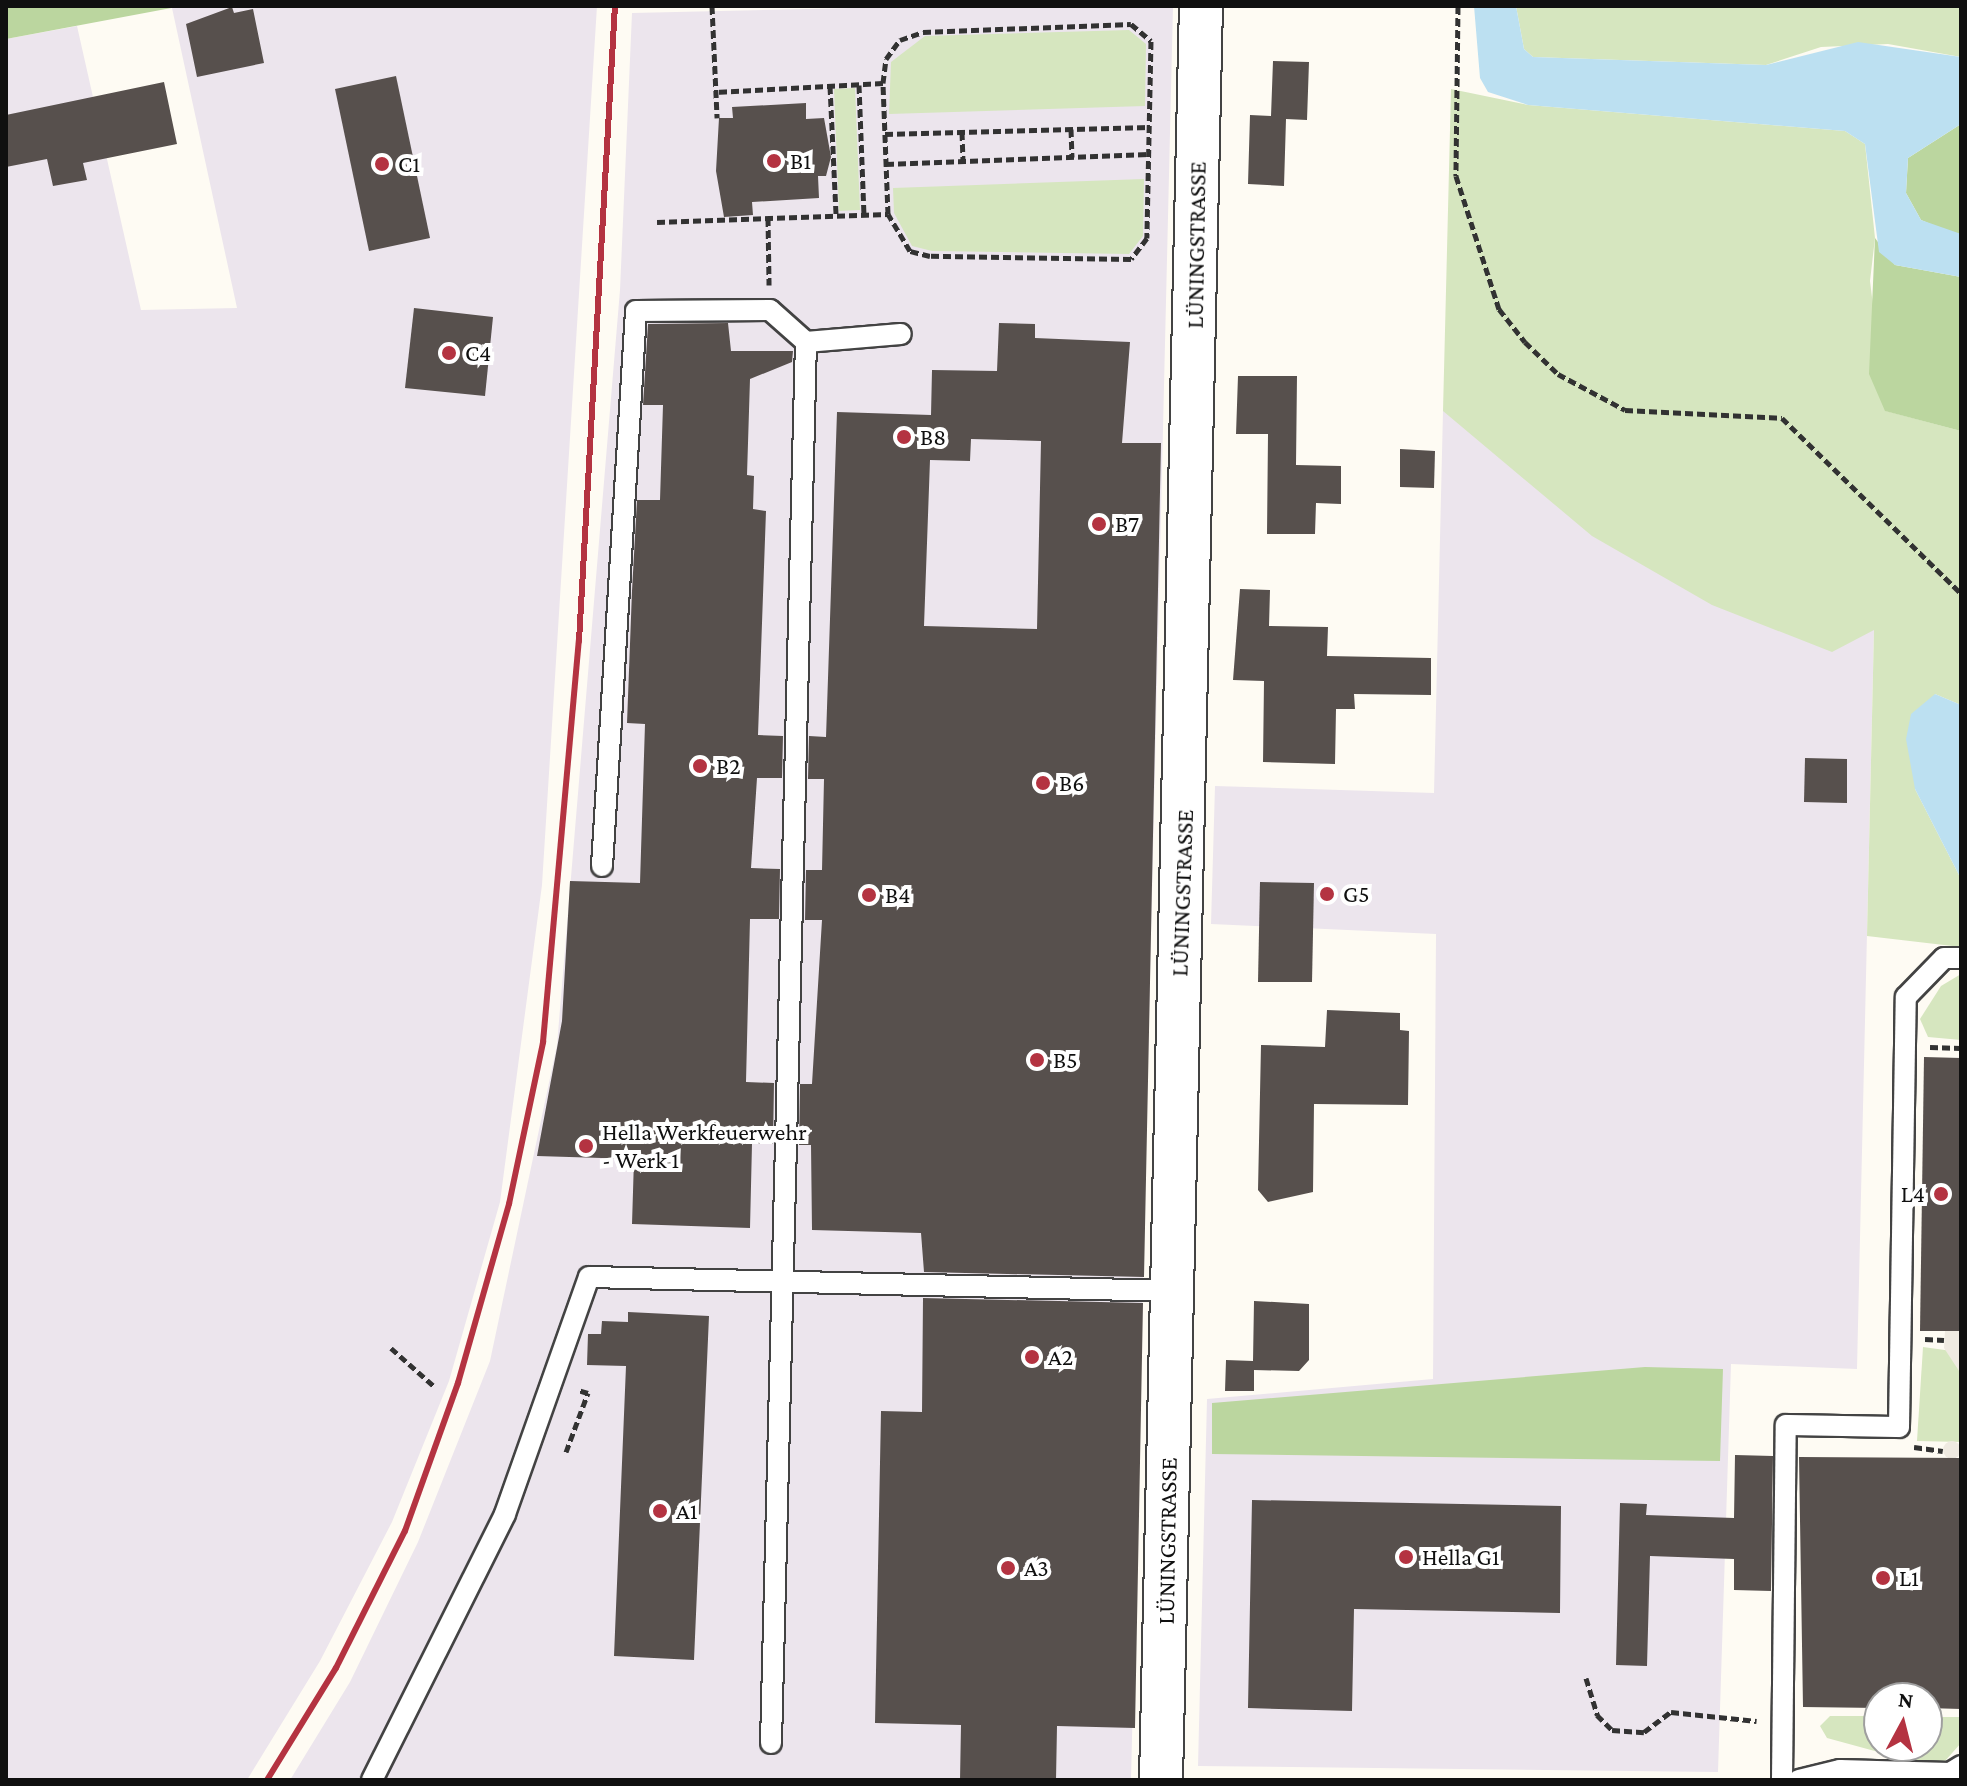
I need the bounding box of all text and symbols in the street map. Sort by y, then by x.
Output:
place label: B1 [790,147,811,175]
place label: C1 [398,150,420,178]
marker: B1 [765,152,783,170]
marker: C1 [373,155,391,173]
street label: LÜNINGSTRASSE [1180,161,1212,329]
place label: C4 [465,339,491,367]
marker: C4 [440,344,458,362]
place label: B8 [920,423,946,451]
marker: B8 [895,428,913,446]
place label: B7 [1115,510,1139,538]
marker: B7 [1090,515,1108,533]
place label: B2 [716,752,741,780]
marker: B2 [691,757,709,775]
place label: B6 [1059,769,1084,797]
marker: B6 [1034,774,1052,792]
street label: LÜNINGSTRASSE [1165,809,1199,977]
place label: G5 [1343,880,1370,908]
place label: B4 [885,881,910,909]
marker: G5 [1318,885,1336,903]
marker: B4 [860,886,878,904]
place label: B5 [1053,1046,1077,1074]
marker: B5 [1028,1051,1046,1069]
place label: Hella Werkfeuerwehr - Werk 1 [602,1118,807,1174]
marker: Hella Werkfeuerwehr - Werk 1 [577,1137,595,1155]
place label: L4 [1901,1180,1925,1208]
marker: L4 [1932,1185,1950,1203]
place label: A2 [1048,1343,1073,1371]
marker: A2 [1023,1348,1041,1366]
street label: LÜNINGSTRASSE [1151,1457,1183,1625]
place label: A1 [676,1497,698,1525]
marker: A1 [651,1502,669,1520]
place label: Hella G1 [1422,1543,1500,1571]
marker: Hella G1 [1397,1548,1415,1566]
place label: A3 [1024,1554,1049,1582]
marker: A3 [999,1559,1017,1577]
place label: L1 [1899,1564,1919,1592]
marker: L1 [1874,1569,1892,1587]
north arrow [1863,1682,1943,1762]
text: N [1897,1686,1915,1713]

